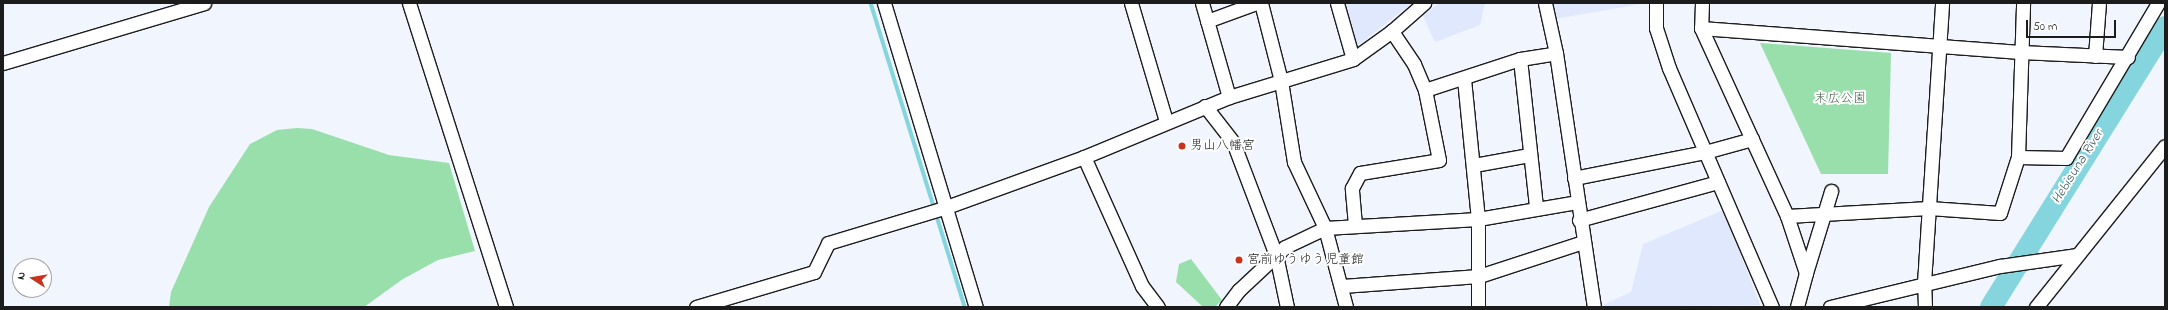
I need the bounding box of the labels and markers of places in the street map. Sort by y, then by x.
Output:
place label: 男山八幡宮 [1190,138,1255,154]
marker: 男山八幡宮 [1177,141,1187,151]
place label: 宮前ゆうゆう児童館 [1247,252,1364,268]
marker: 宮前ゆうゆう児童館 [1234,255,1244,265]

